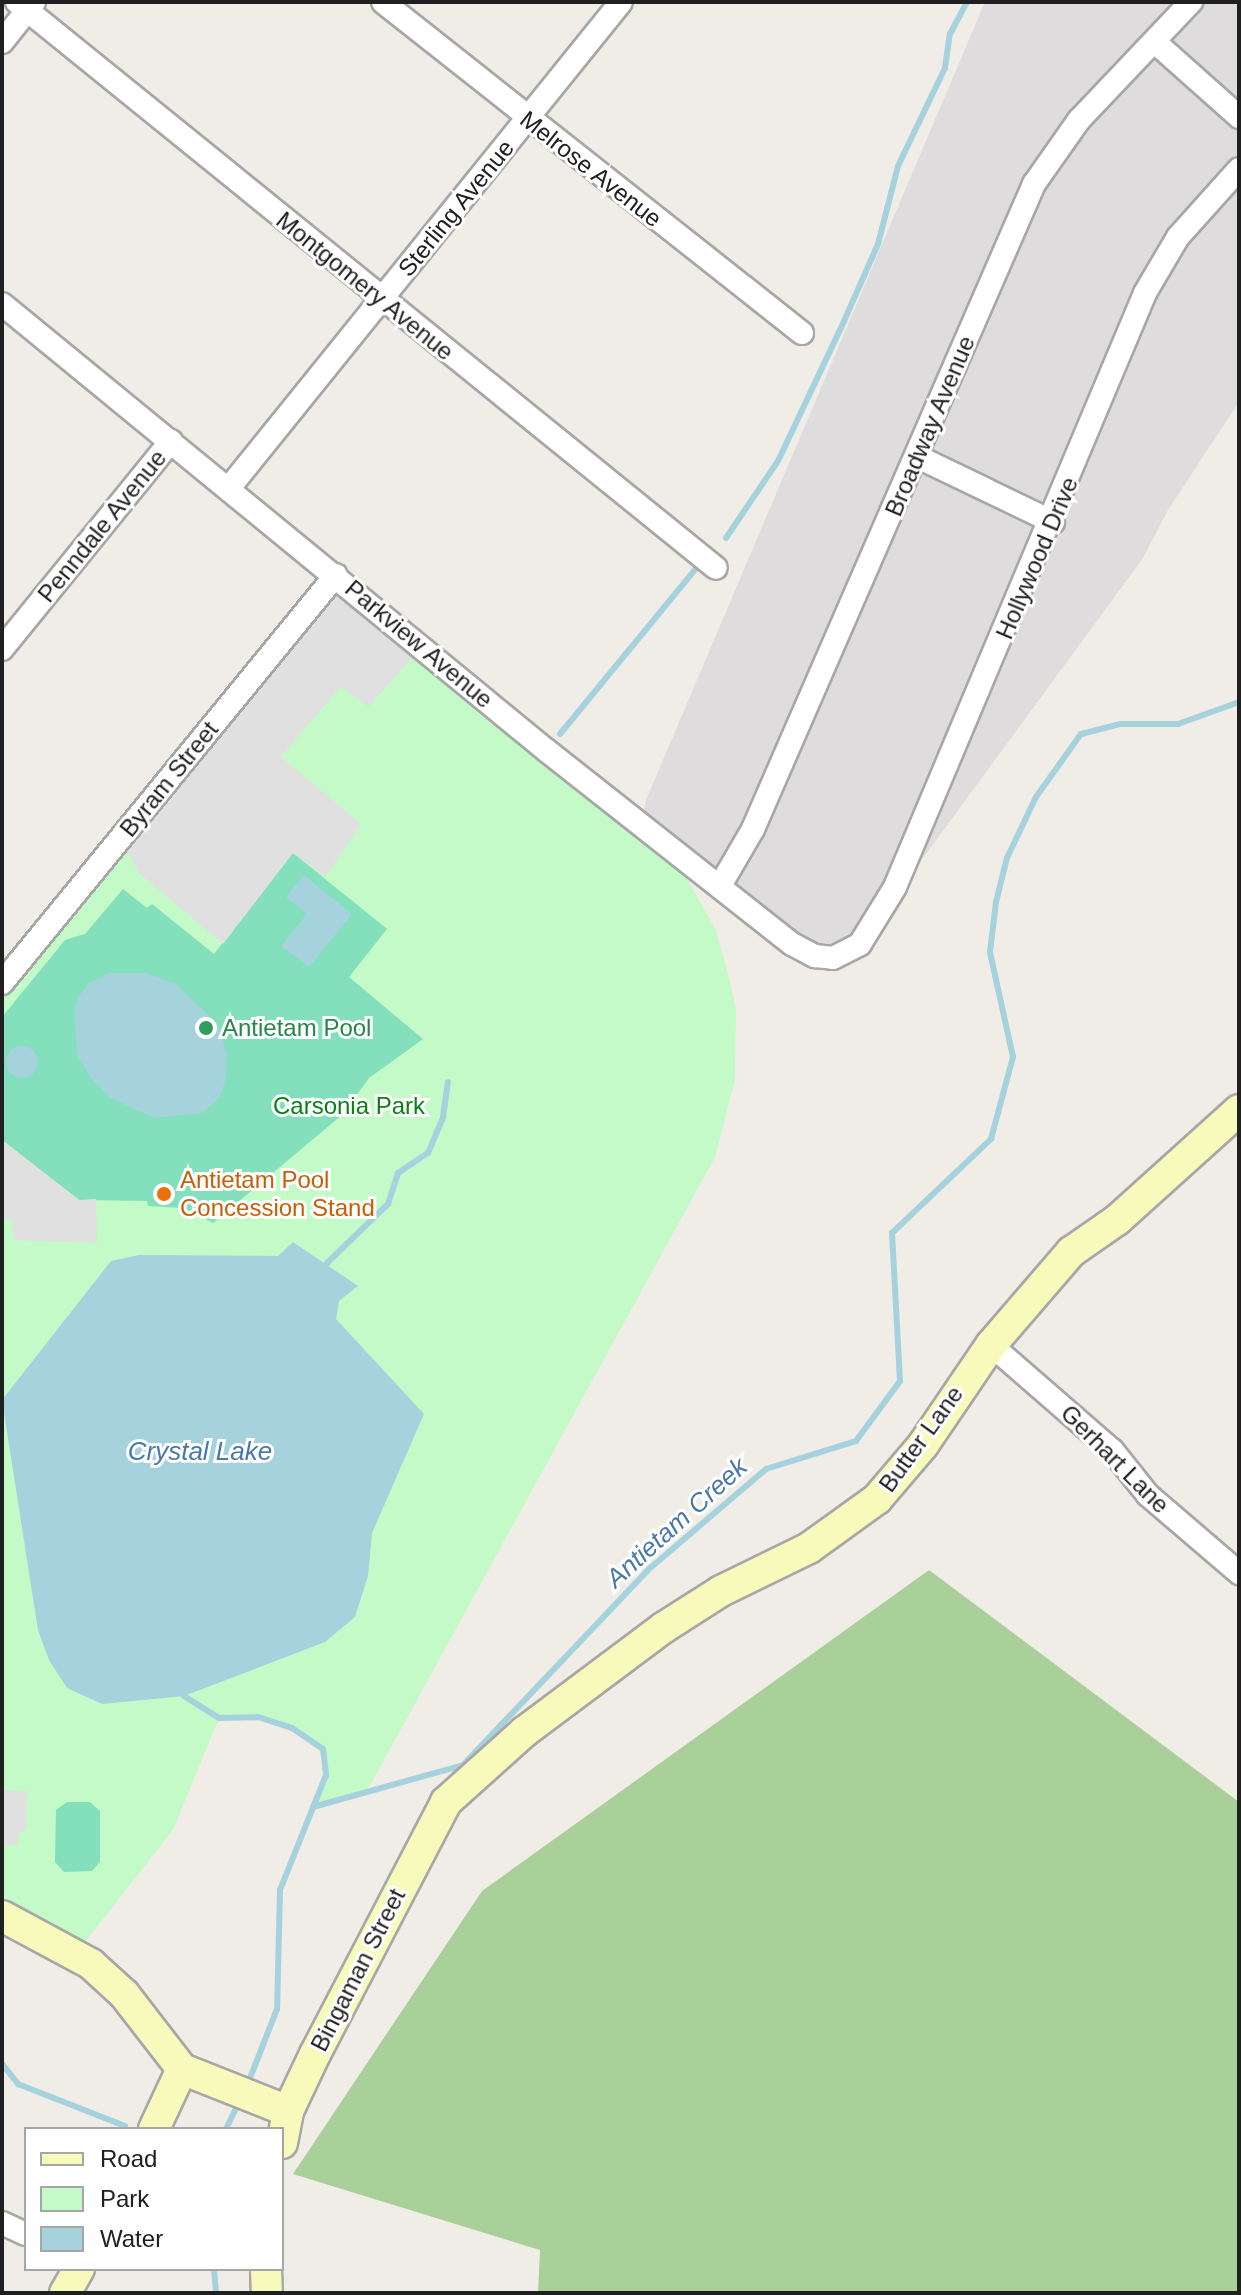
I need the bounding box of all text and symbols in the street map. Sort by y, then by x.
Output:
street label: Melrose Avenue [514,104,668,234]
street label: Sterling Avenue [392,133,520,283]
street label: Montgomery Avenue [270,205,460,367]
street label: Broadway Avenue [879,331,981,521]
street label: Penndale Avenue [31,443,173,609]
street label: Hollywood Drive [990,473,1084,643]
street label: Parkview Avenue [339,574,499,714]
street label: Byram Street [114,716,224,842]
place label: Antietam Pool [222,1014,371,1042]
marker: Antietam Pool [197,1019,215,1037]
park label: Carsonia Park [273,1092,425,1120]
place label: Antietam Pool Concession Stand [180,1166,375,1222]
marker: Antietam Pool Concession Stand [155,1185,173,1203]
street label: Butter Lane [873,1380,969,1498]
street label: Gerhart Lane [1055,1399,1175,1519]
water label: Crystal Lake [128,1436,272,1468]
water label: Antietam Creek [600,1451,754,1595]
street label: Bingaman Street [305,1884,411,2056]
legend [24,2127,284,2271]
text: Road [100,2145,157,2172]
text: Park [100,2185,149,2212]
text: Water [100,2225,163,2252]

